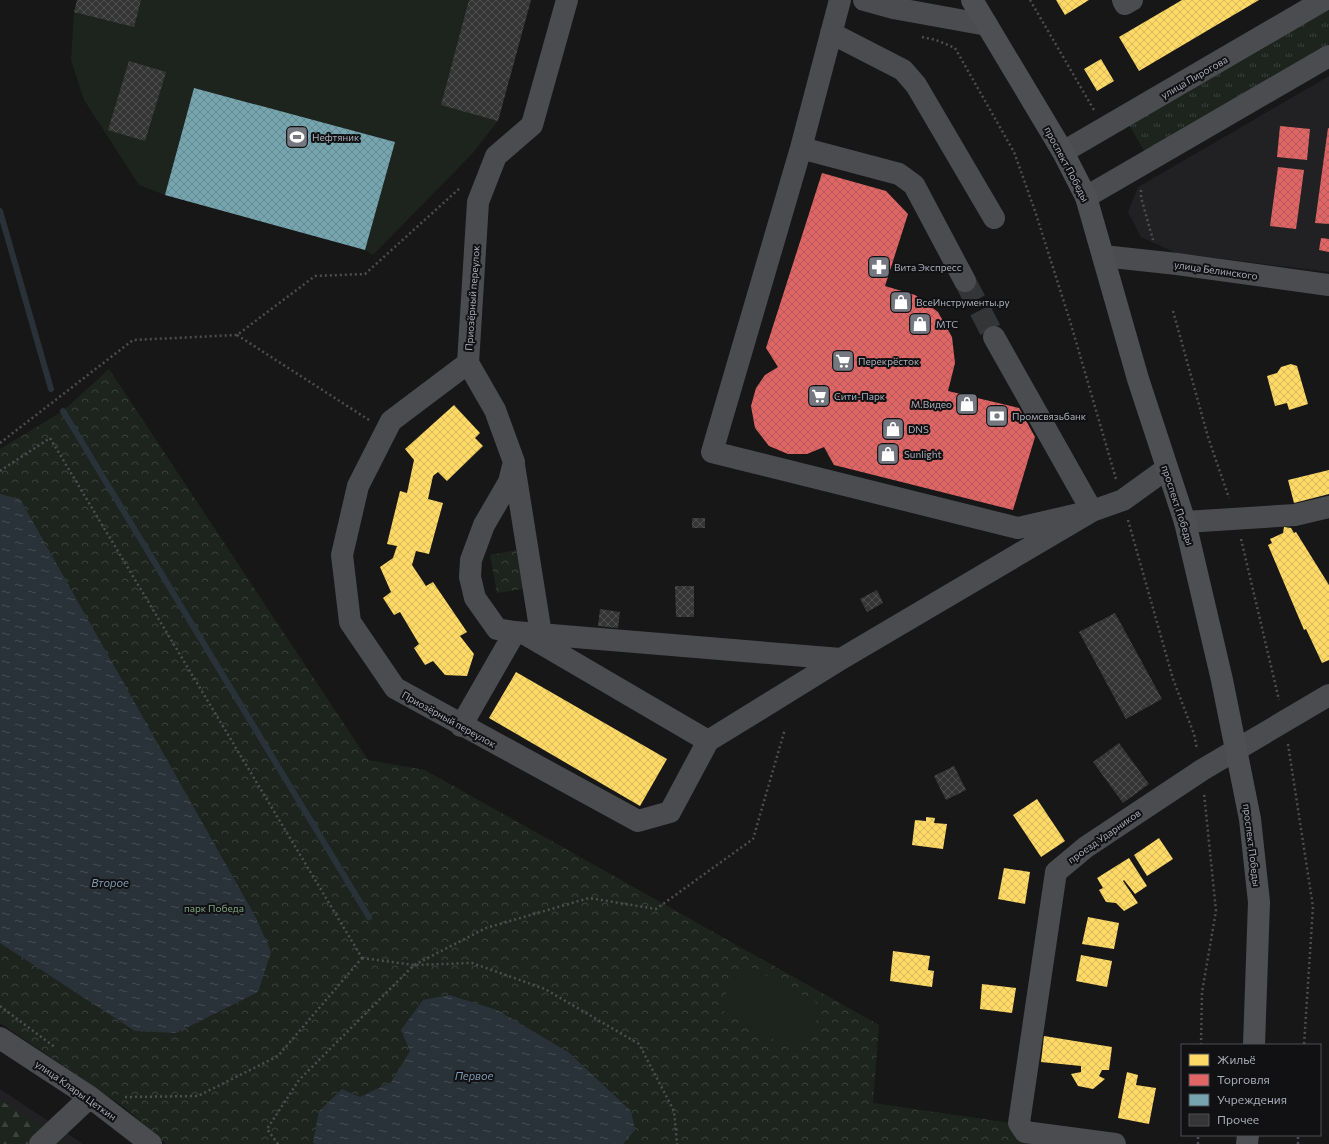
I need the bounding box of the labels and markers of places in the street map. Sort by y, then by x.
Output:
sports icon: Нефтяник [284,124,310,150]
place label: Нефтяник [312,131,360,143]
pharmacy icon: Вита Экспресс [866,254,892,280]
place label: Вита Экспресс [894,261,962,273]
shop icon: ВсеИнструменты.ру [888,289,914,315]
place label: ВсеИнструменты.ру [916,296,1010,308]
shop icon: МТС [907,311,933,337]
place label: МТС [936,318,958,330]
supermarket icon: Перекрёсток [830,348,856,374]
place label: Перекрёсток [858,355,920,367]
supermarket icon: Сити-Парк [806,383,832,409]
place label: Сити-Парк [834,390,886,402]
shop icon: М.Видео [954,391,980,417]
place label: М.Видео [911,398,952,410]
bank icon: Промсвязьбанк [984,403,1010,429]
place label: Промсвязьбанк [1012,410,1087,422]
shop icon: DNS [880,416,906,442]
place label: DNS [908,423,929,435]
shop icon: Sunlight [875,441,901,467]
place label: Sunlight [904,448,942,460]

